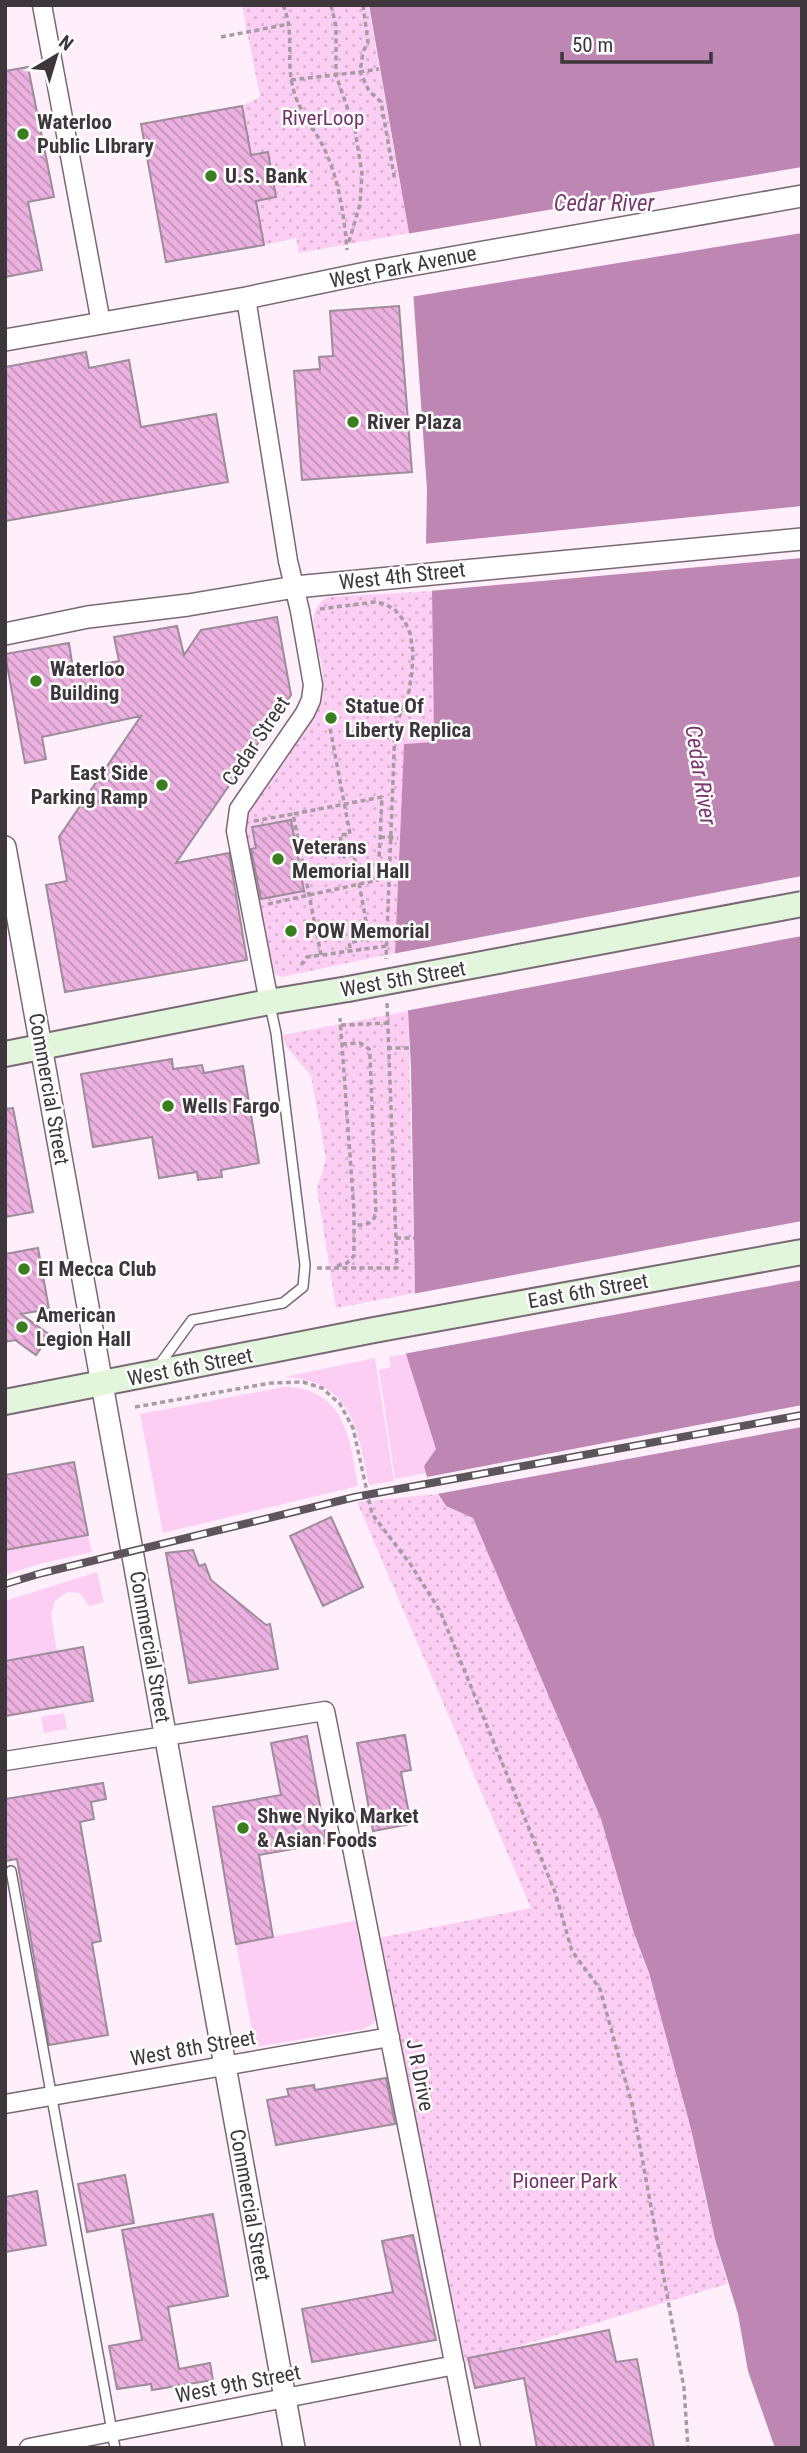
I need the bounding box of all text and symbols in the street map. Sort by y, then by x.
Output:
north arrow [21,21,91,91]
scale bar [562,21,711,65]
text: N [54,30,78,56]
text: 50 m [572,33,613,57]
park label: RiverLoop [282,106,364,130]
place label: Waterloo Public LIbrary [37,110,155,158]
marker: Waterloo Public LIbrary [15,126,31,142]
place label: U.S. Bank [225,164,308,188]
marker: U.S. Bank [203,168,219,184]
water label: Cedar River [554,190,655,217]
street label: West Park Avenue [328,241,479,293]
place label: River Plaza [367,410,462,434]
marker: River Plaza [345,414,361,430]
street label: West 4th Street [338,557,466,595]
place label: Waterloo Building [50,657,125,705]
marker: Waterloo Building [28,673,44,689]
street label: Cedar Street [217,692,295,790]
place label: Statue Of Liberty Replica [345,694,471,742]
marker: Statue Of Liberty Replica [323,710,339,726]
water label: Cedar River [679,723,722,828]
place label: East Side Parking Ramp [31,761,148,809]
marker: East Side Parking Ramp [154,777,170,793]
place label: Veterans Memorial Hall [292,835,410,883]
marker: Veterans Memorial Hall [270,851,286,867]
place label: POW Memorial [305,919,430,943]
marker: POW Memorial [283,923,299,939]
street label: West 5th Street [338,956,468,1002]
street label: Commercial Street [24,1011,74,1167]
place label: Wells Fargo [182,1094,280,1118]
marker: Wells Fargo [160,1098,176,1114]
place label: El Mecca Club [38,1257,156,1281]
marker: El Mecca Club [16,1261,32,1277]
street label: East 6th Street [526,1269,650,1313]
place label: American Legion Hall [36,1303,131,1351]
marker: American Legion Hall [14,1319,30,1335]
street label: West 6th Street [125,1343,255,1391]
street label: Commercial Street [125,1569,175,1725]
place label: Shwe Nyiko Market & Asian Foods [257,1804,419,1852]
marker: Shwe Nyiko Market & Asian Foods [235,1820,251,1836]
street label: West 8th Street [128,2025,258,2071]
street label: J R Drive [401,2037,439,2113]
street label: Commercial Street [225,2127,275,2283]
park label: Pioneer Park [512,2169,618,2193]
street label: West 9th Street [173,2360,303,2408]

